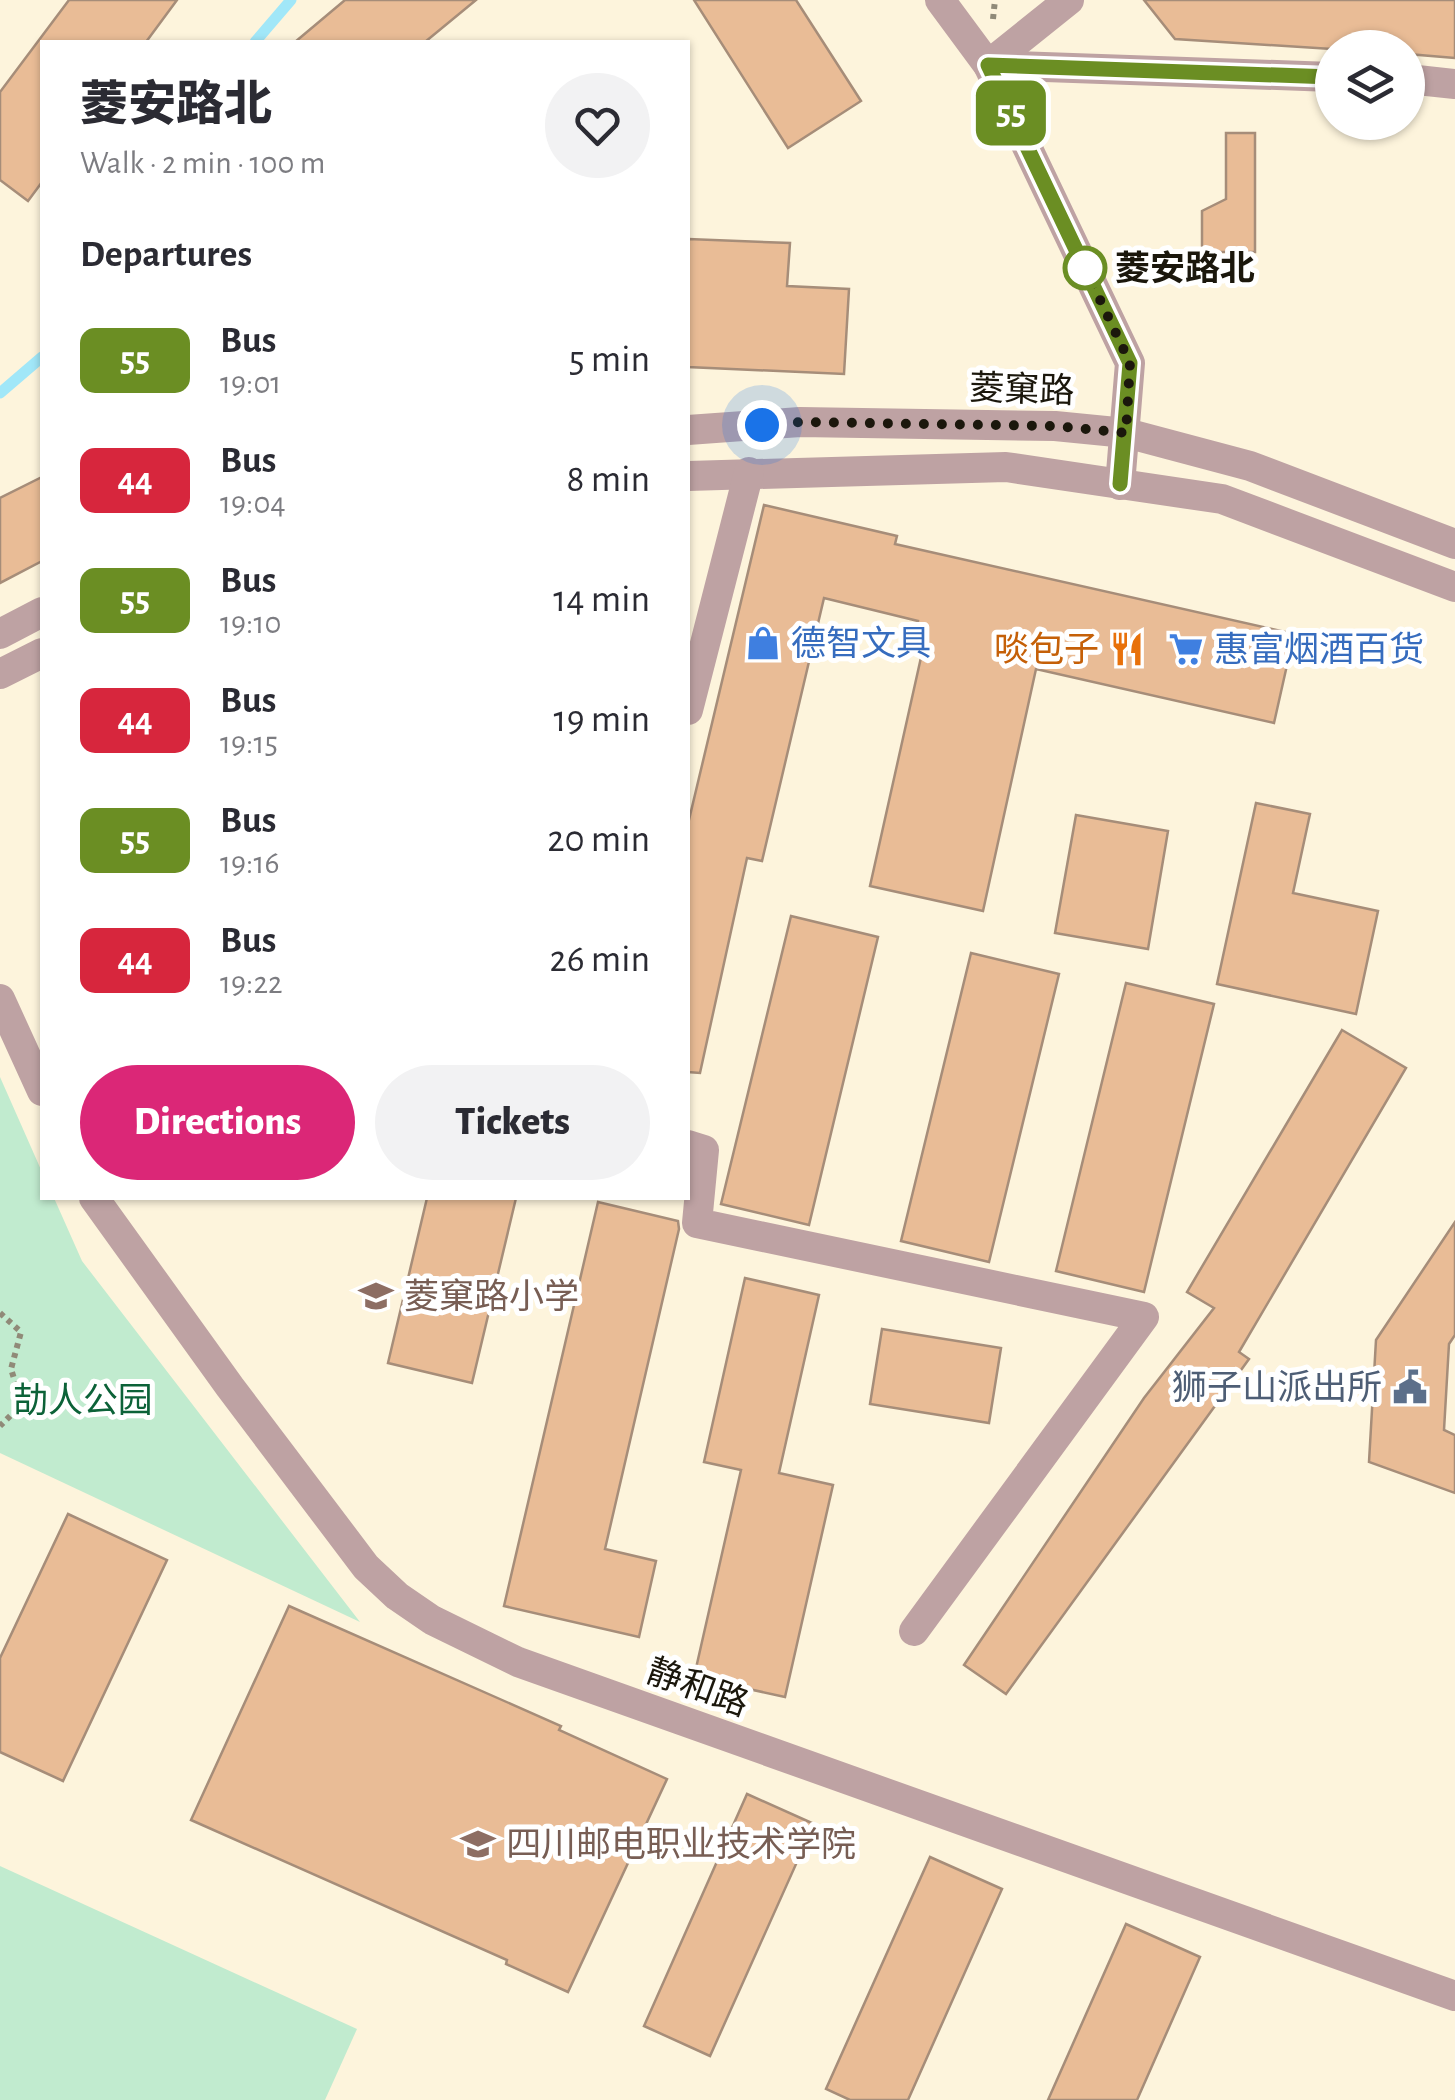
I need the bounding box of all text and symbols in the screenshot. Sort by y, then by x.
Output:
map controls [1315,30,1425,140]
button: layers [1315,30,1425,140]
button: heart [545,73,650,178]
line badge: 55 [966,80,1056,146]
text: 菱安路北 [80,82,272,130]
text: 55 [996,96,1026,131]
text: Walk · 2 min · 100 m [80,147,325,179]
text: Departures [80,236,252,274]
marker: 菱安路北 [1064,247,1106,289]
place label: 菱安路北 [1115,250,1255,287]
text: Bus [220,322,276,360]
text: 5 min [569,341,650,379]
text: 55 [120,343,150,378]
text: 19:01 [220,367,281,399]
street label: 菱窠路 [969,369,1075,410]
your location [737,400,787,450]
text: Bus [220,442,276,480]
text: 8 min [567,461,650,499]
text: 44 [117,463,153,498]
text: 19:04 [220,487,286,519]
text: Bus [220,562,276,600]
text: 14 min [553,581,650,619]
text: 55 [120,583,150,618]
text: 19:10 [220,607,281,639]
shop icon: 德智文具 [744,624,782,662]
place label: 德智文具 [791,625,931,662]
restaurant icon: 啖包子 [1108,630,1146,668]
supermarket icon: 惠富烟酒百货 [1167,630,1205,668]
place label: 啖包子 [994,631,1099,668]
place label: 惠富烟酒百货 [1214,631,1424,668]
text: Bus [220,682,276,720]
text: 19 min [554,701,650,739]
text: 44 [117,703,153,738]
text: 19:15 [220,727,278,759]
text: Bus [220,802,276,840]
text: 20 min [547,821,650,859]
text: 55 [120,823,150,858]
text: 19:16 [220,847,279,879]
text: Bus [220,922,276,960]
text: 26 min [549,941,650,979]
text: 44 [117,943,153,978]
text: 19:22 [220,967,283,999]
button: Directions [80,1065,355,1180]
button: Tickets [375,1065,650,1180]
school or university icon: 菱窠路小学 [357,1277,395,1315]
place label: 菱窠路小学 [404,1278,579,1315]
public building icon: 狮子山派出所 [1391,1368,1429,1406]
place label: 狮子山派出所 [1172,1369,1382,1406]
park label: 劼人公园 [13,1382,153,1419]
street label: 静和路 [642,1652,753,1723]
school or university icon: 四川邮电职业技术学院 [459,1825,497,1863]
place label: 四川邮电职业技术学院 [506,1826,856,1863]

